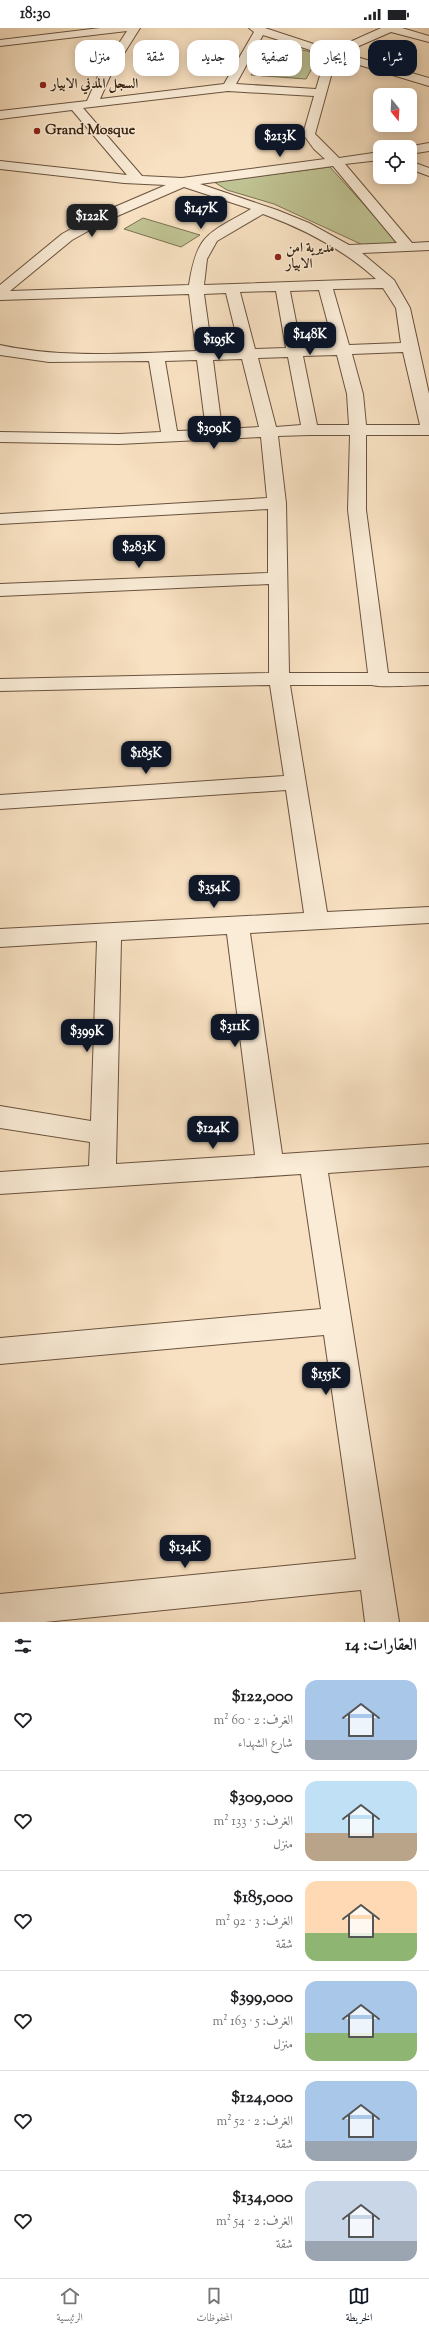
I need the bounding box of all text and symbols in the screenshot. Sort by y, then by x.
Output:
text: 18:30 [20,4,50,25]
chip: منزل [75,40,125,76]
chip: شقة [133,40,179,76]
chip: جديد [187,40,239,76]
chip: تصفية [247,40,302,76]
chip: إيجار [310,40,360,76]
chip: شراء [368,40,417,76]
place label: السجل المدني الابيار [49,75,138,95]
marker: السجل المدني الابيار [38,80,48,90]
north arrow [373,88,417,132]
map controls [373,88,417,184]
place label: Grand Mosque [45,121,136,141]
pin: $213K [252,124,308,158]
marker: Grand Mosque [32,126,42,136]
text: $213K [264,128,296,146]
button: locate [373,140,417,184]
pin: $147K [173,196,229,230]
text: $147K [184,200,218,218]
pin: $122K [64,204,120,238]
text: $122K [76,208,108,226]
place label: مديرية امن الابيار [284,239,335,275]
marker: مديرية امن الابيار [273,252,283,262]
pin: $148K [282,322,338,356]
text: $148K [293,326,327,344]
pin: $195K [191,327,247,361]
text: $195K [203,331,235,349]
pin: $309K [186,416,242,450]
text: $309K [197,420,231,438]
pin: $283K [111,535,167,569]
text: $283K [122,539,156,557]
pin: $185K [118,741,174,775]
text: $185K [130,745,162,763]
pin: $354K [186,875,242,909]
text: $354K [198,879,230,897]
pin: $311K [207,1014,263,1048]
text: $311K [220,1018,250,1036]
pin: $399K [59,1019,115,1053]
text: $399K [70,1023,104,1041]
pin: $124K [185,1116,241,1150]
text: $124K [196,1120,230,1138]
pin: $155K [298,1362,354,1396]
text: $155K [311,1366,341,1384]
pin: $134K [157,1535,213,1569]
text: $134K [169,1539,201,1557]
text: العقارات: 14 [345,1634,417,1658]
icon: filters [12,1635,34,1657]
text: $122,000 [232,1685,293,1709]
icon: home [337,1696,385,1744]
icon: heart [12,1709,34,1731]
text: الغرف: 2 · 60 m² [214,1712,293,1730]
text: شارع الشهداء [238,1735,293,1753]
text: $309,000 [229,1786,293,1810]
icon: home [337,1797,385,1845]
icon: heart [12,1810,34,1832]
text: الغرف: 5 · 133 m² [214,1813,293,1831]
text: منزل [273,1836,293,1854]
text: $185,000 [233,1886,293,1910]
icon: home [337,1897,385,1945]
icon: heart [12,1910,34,1932]
text: الغرف: 3 · 92 m² [215,1913,293,1931]
text: شقة [276,1936,293,1954]
text: $399,000 [230,1986,293,2010]
icon: home [337,1997,385,2045]
icon: heart [12,2010,34,2032]
text: الغرف: 5 · 163 m² [212,2013,293,2031]
text: منزل [273,2036,293,2054]
text: $124,000 [231,2086,293,2110]
icon: home [337,2097,385,2145]
icon: heart [12,2110,34,2132]
text: الغرف: 2 · 52 m² [216,2113,293,2131]
text: شقة [276,2136,293,2154]
text: $134,000 [232,2186,293,2210]
icon: home [337,2197,385,2245]
icon: heart [12,2210,34,2232]
text: الغرف: 2 · 54 m² [216,2213,293,2231]
text: شقة [276,2236,293,2254]
tab: الرئيسية [57,2285,83,2328]
tab: المحفوظات [196,2285,232,2328]
tab: الخريطة [346,2285,372,2328]

